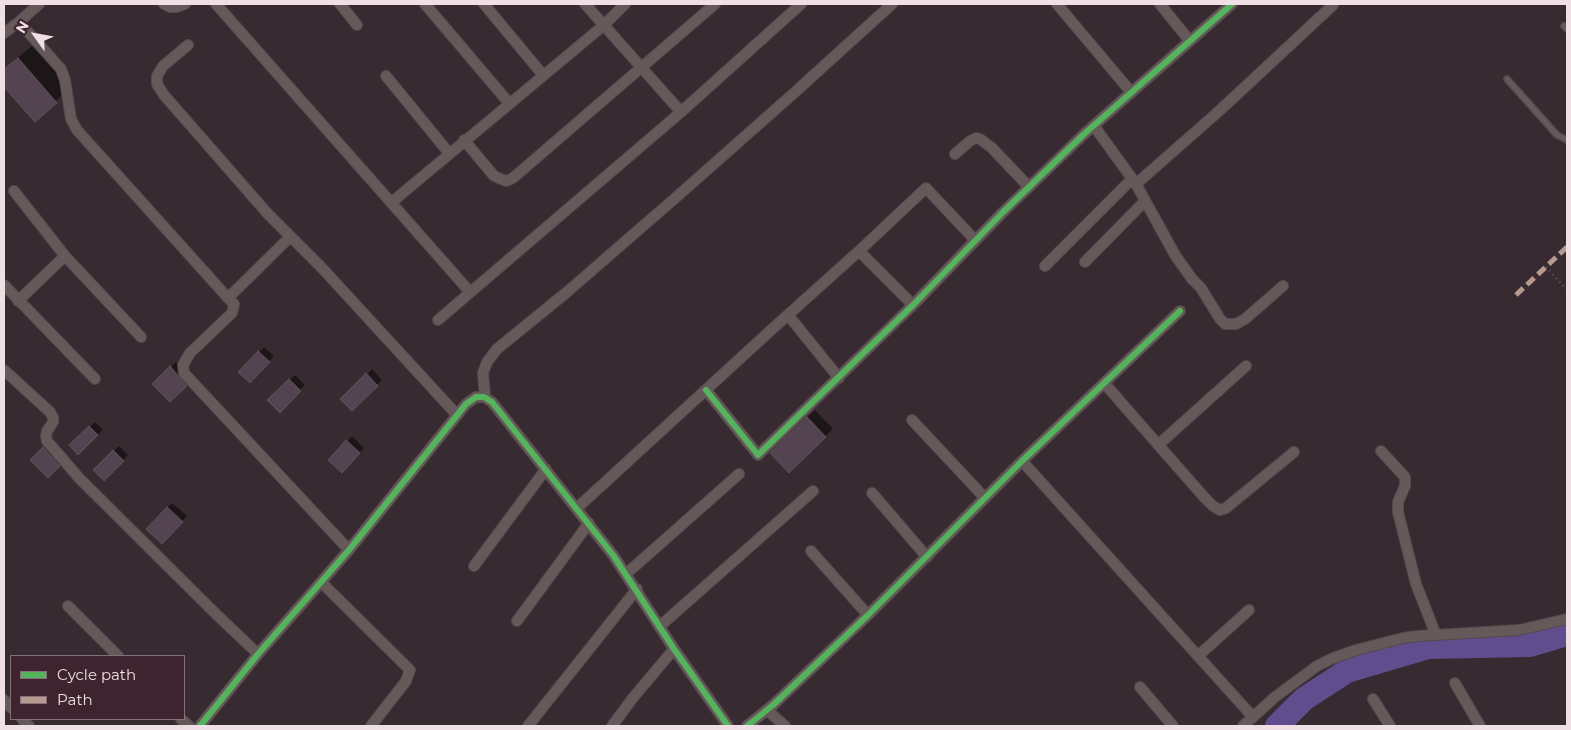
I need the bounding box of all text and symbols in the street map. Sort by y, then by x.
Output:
north arrow [10,10,60,60]
text: N [12,17,33,37]
legend [10,655,185,720]
text: Cycle path [57,665,136,684]
text: Path [57,690,93,709]

